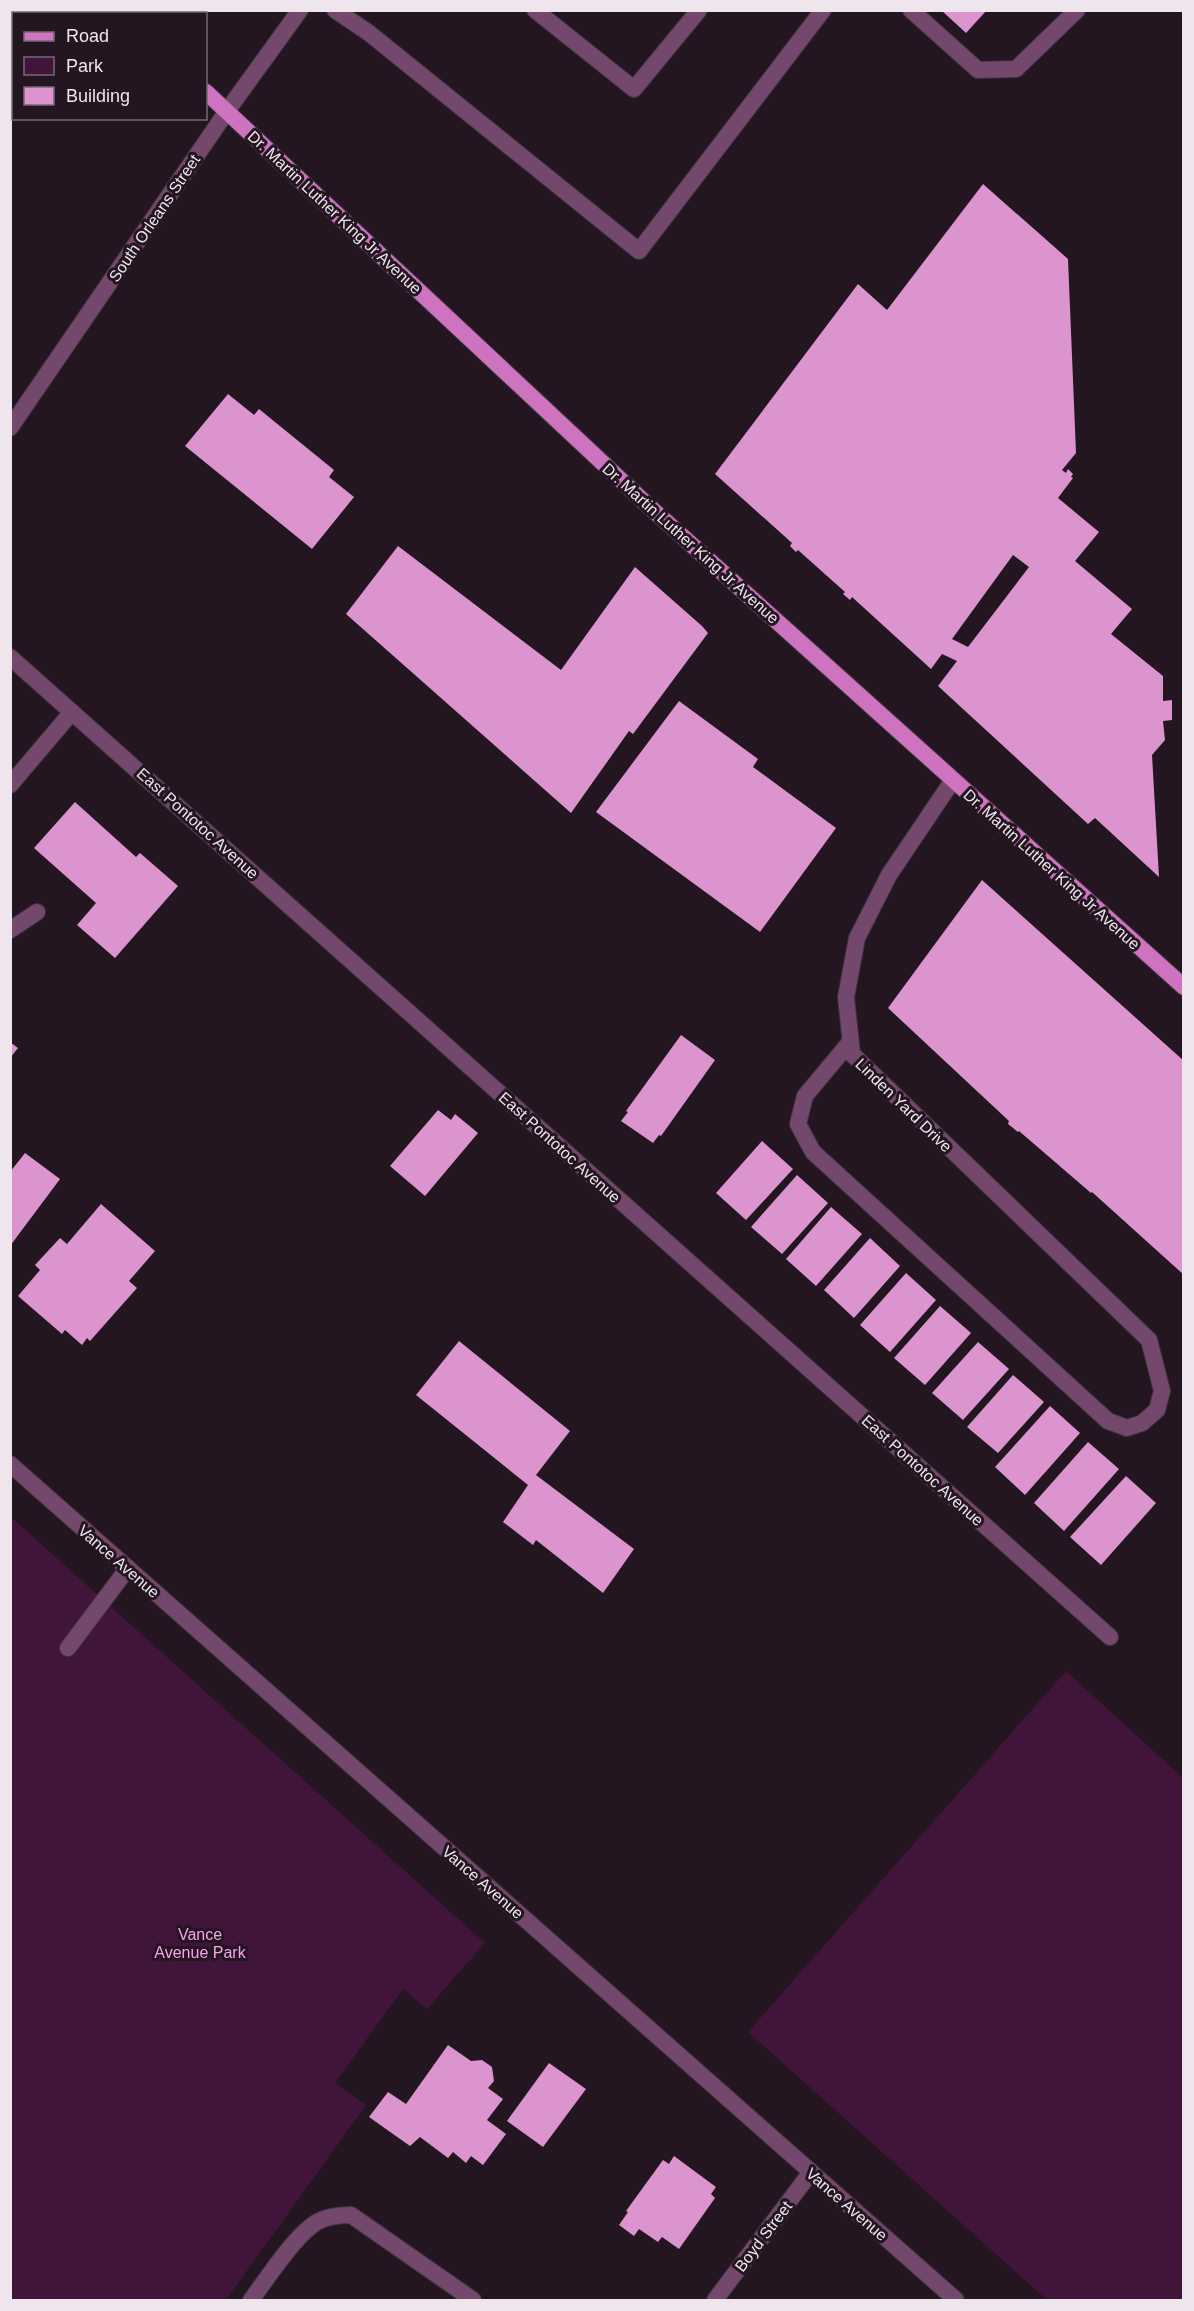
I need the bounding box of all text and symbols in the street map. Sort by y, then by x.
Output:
legend [12,12,207,120]
text: Road [66,26,109,46]
text: Park [66,56,104,76]
text: Building [66,86,130,106]
street label: Dr. Martin Luther King Jr Avenue [244,127,425,297]
street label: South Orleans Street [106,151,204,285]
street label: Dr. Martin Luther King Jr Avenue [599,460,782,627]
street label: East Pontotoc Avenue [134,764,262,882]
street label: Dr. Martin Luther King Jr Avenue [960,786,1143,953]
street label: Linden Yard Drive [852,1055,955,1156]
street label: East Pontotoc Avenue [496,1088,624,1206]
street label: East Pontotoc Avenue [859,1411,987,1529]
street label: Vance Avenue [75,1522,163,1601]
street label: Vance Avenue [439,1843,527,1922]
park label: Vance Avenue Park [154,1926,247,1961]
street label: Vance Avenue [803,2165,891,2244]
street label: Boyd Street [731,2197,796,2275]

